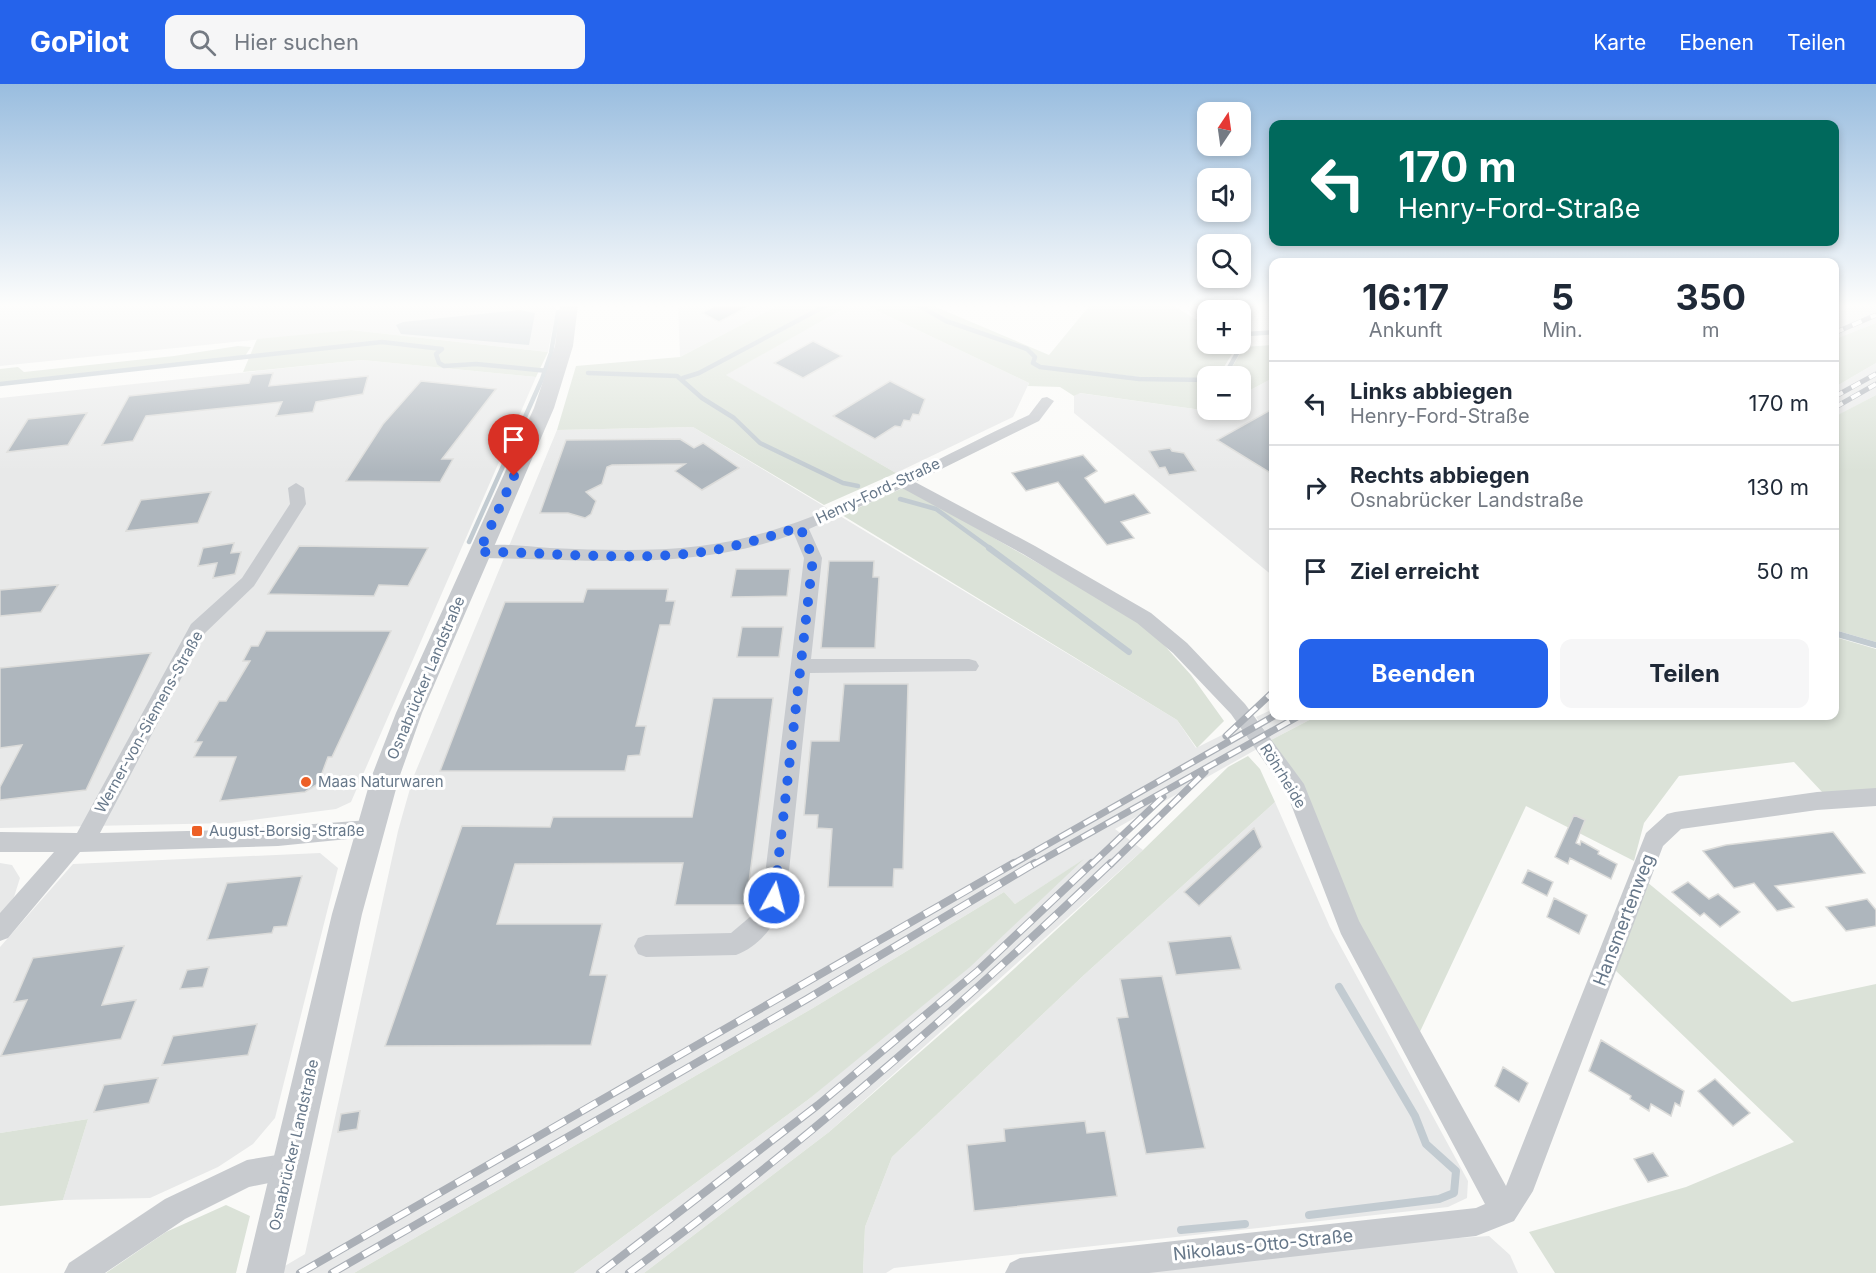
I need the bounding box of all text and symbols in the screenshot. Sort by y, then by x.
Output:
search box [165,15,585,69]
text: GoPilot [30,25,129,59]
icon: search [186,26,219,59]
text: Hier suchen [234,29,359,55]
text: Karte [1593,30,1646,55]
text: Ebenen [1679,30,1754,55]
text: Teilen [1787,30,1846,55]
north arrow [1197,102,1251,156]
map controls [1197,102,1251,420]
text: 170 m [1398,141,1516,192]
icon: left [1299,144,1377,222]
button: sound [1197,168,1251,222]
text: Henry-Ford-Straße [1398,192,1640,225]
button: search [1197,234,1251,288]
text: 16:17 [1362,275,1449,319]
text: 5 [1551,275,1574,319]
text: 350 [1676,275,1746,319]
button: + [1197,300,1251,354]
text: Ankunft [1369,318,1442,342]
text: Min. [1542,318,1583,342]
text: m [1702,318,1720,342]
button: − [1197,366,1251,420]
text: Links abbiegen [1350,378,1513,404]
icon: left [1299,387,1332,420]
text: 170 m [1749,390,1809,416]
text: Henry-Ford-Straße [1350,404,1530,428]
pin [488,414,539,476]
icon: arrive [497,423,530,456]
street label: Henry-Ford-Straße [813,453,943,528]
text: Rechts abbiegen [1350,462,1530,488]
icon: right [1299,471,1332,504]
text: 130 m [1747,474,1809,500]
text: Osnabrücker Landstraße [1350,488,1584,512]
icon: arrive [1299,555,1332,588]
text: Ziel erreicht [1350,558,1479,584]
text: 50 m [1756,558,1809,584]
street label: Osnabrücker Landstraße [383,593,469,762]
street label: Werner-von-Siemens-Straße [90,627,207,816]
button: Beenden [1299,639,1548,708]
button: Teilen [1560,639,1809,708]
street label: Röhrheide [1256,740,1311,811]
place label: Maas Naturwaren [318,772,444,791]
marker: Maas Naturwaren [299,775,313,789]
place label: August-Borsig-Straße [209,821,364,840]
marker: August-Borsig-Straße [190,824,204,838]
street label: Hansmertenweg [1589,851,1658,989]
position arrow [742,866,806,930]
street label: Osnabrücker Landstraße [265,1057,322,1232]
street label: Nikolaus-Otto-Straße [1172,1225,1354,1264]

